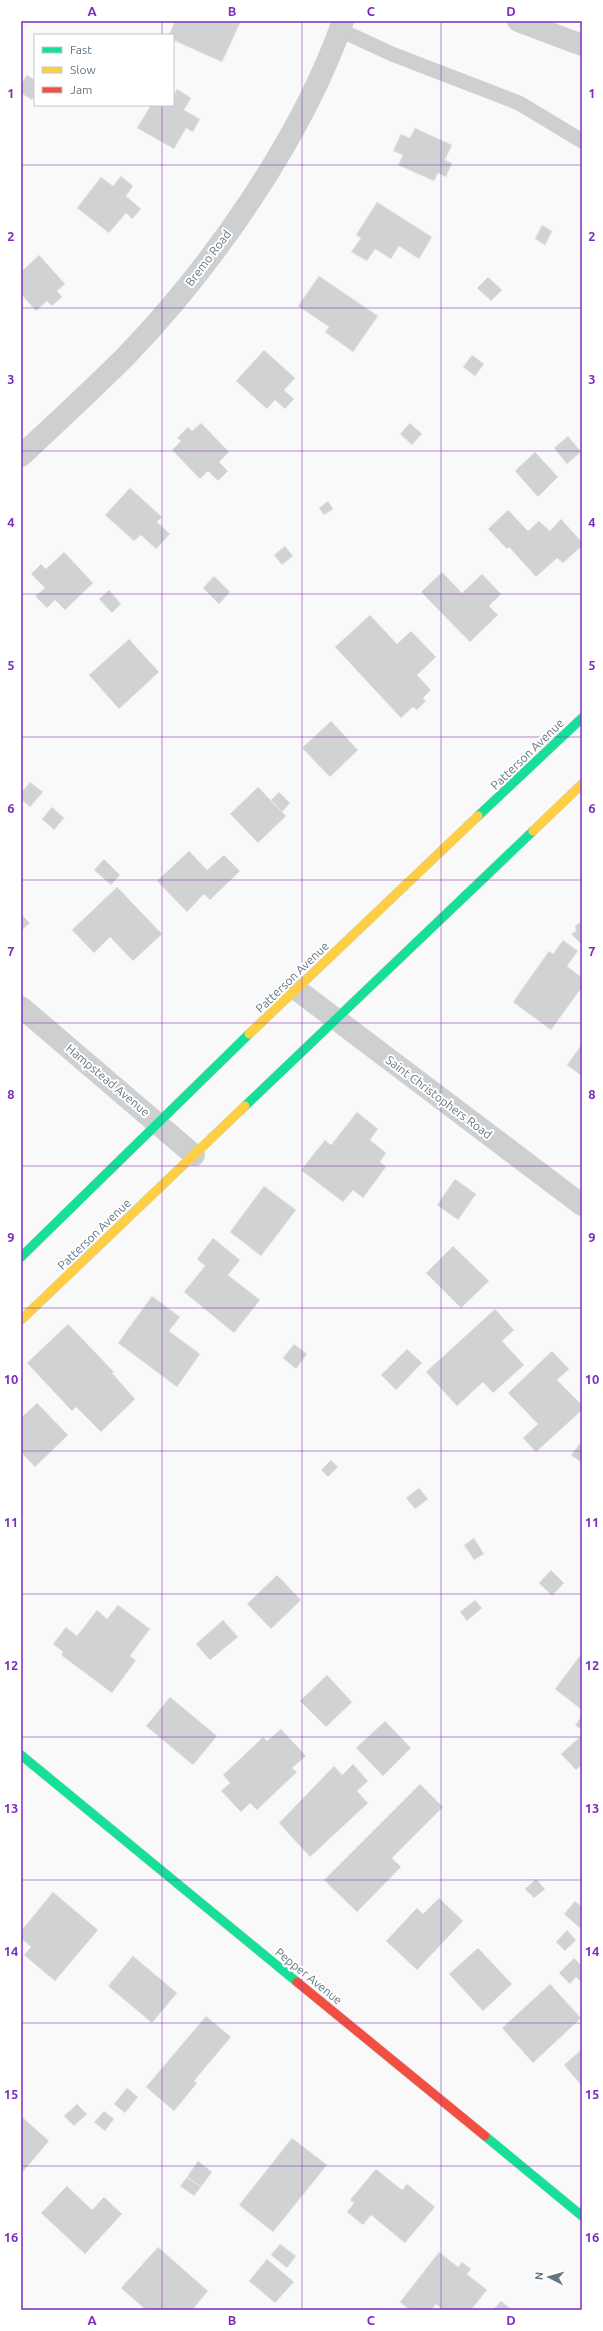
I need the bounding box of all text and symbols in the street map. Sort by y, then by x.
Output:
text: A [87,4,97,18]
text: B [228,4,237,18]
text: C [367,4,376,18]
text: D [506,4,516,18]
legend [34,34,174,106]
text: Fast [70,43,92,56]
text: Slow [70,63,96,76]
text: Jam [70,83,92,96]
text: 1 [7,86,15,100]
text: 1 [588,86,596,100]
street label: Bremo Road [183,228,233,288]
text: 2 [7,229,15,243]
text: 2 [588,229,596,243]
text: 3 [7,372,15,386]
text: 3 [588,372,596,386]
text: 4 [7,515,15,529]
text: 4 [588,515,596,529]
text: 5 [7,658,15,672]
text: 5 [588,658,596,672]
street label: Patterson Avenue [488,716,566,792]
text: 6 [7,801,15,815]
text: 6 [588,801,596,815]
street label: Patterson Avenue [253,939,331,1015]
text: 7 [7,944,15,958]
text: 7 [588,944,596,958]
street label: Hampstead Avenue [64,1041,152,1119]
street label: Saint Christophers Road [384,1053,494,1141]
text: 8 [7,1087,15,1101]
text: 8 [588,1087,596,1101]
street label: Patterson Avenue [55,1196,133,1272]
text: 9 [7,1230,15,1244]
text: 9 [588,1230,596,1244]
text: 10 [4,1372,18,1386]
text: 10 [585,1372,599,1386]
text: 11 [4,1515,18,1529]
text: 11 [585,1515,599,1529]
text: 12 [4,1658,18,1672]
text: 12 [585,1658,599,1672]
text: 13 [4,1801,18,1815]
text: 13 [585,1801,599,1815]
text: 14 [4,1944,18,1958]
text: 14 [585,1944,599,1958]
street label: Pepper Avenue [273,1945,345,2007]
text: 15 [4,2087,18,2101]
text: 15 [585,2087,599,2101]
text: 16 [4,2230,18,2244]
text: 16 [585,2230,599,2244]
north arrow [529,2257,569,2297]
text: N [533,2271,545,2281]
text: A [87,2313,97,2327]
text: B [228,2313,237,2327]
text: C [367,2313,376,2327]
text: D [506,2313,516,2327]

